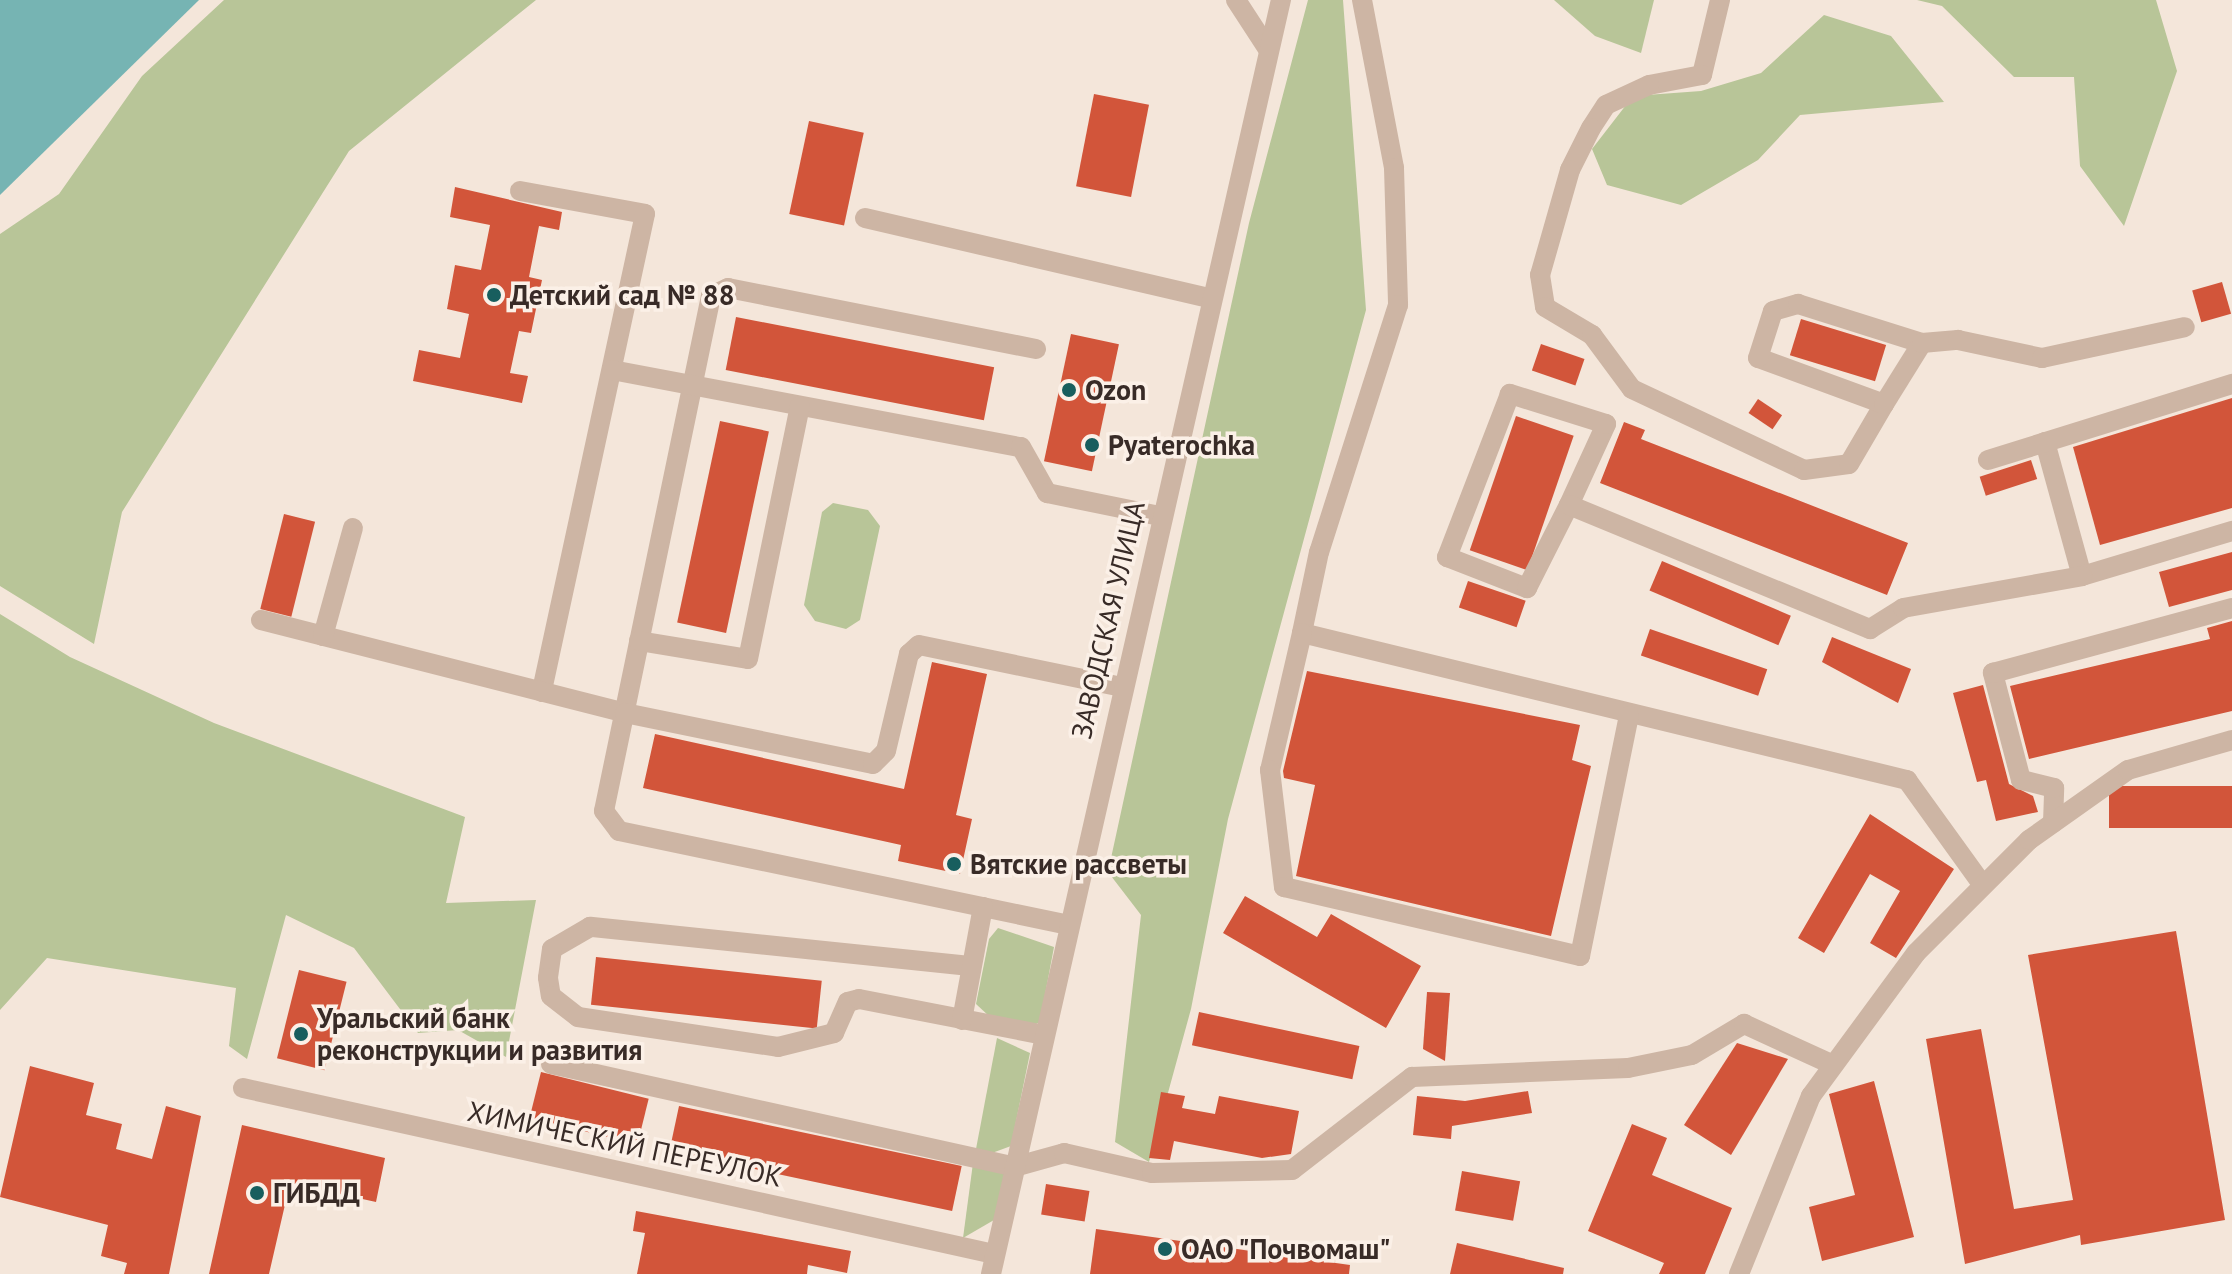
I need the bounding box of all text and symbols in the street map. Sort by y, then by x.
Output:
place label: Детский сад № 88 [510,278,735,312]
marker: Детский сад № 88 [485,286,503,304]
place label: Ozon [1085,373,1146,407]
marker: Ozon [1060,381,1078,399]
place label: Pyaterochka [1108,428,1255,462]
marker: Pyaterochka [1083,436,1101,454]
street label: ЗАВОДСКАЯ УЛИЦА [1064,497,1152,743]
place label: Вятские рассветы [970,847,1187,881]
marker: Вятские рассветы [945,855,963,873]
place label: Уральский банк реконструкции и развития [317,1001,642,1067]
marker: Уральский банк реконструкции и развития [292,1025,310,1043]
street label: ХИМИЧЕСКИЙ ПЕРЕУЛОК [465,1094,785,1194]
place label: ГИБДД [273,1176,360,1210]
marker: ГИБДД [248,1184,266,1202]
place label: ОАО "Почвомаш" [1181,1232,1393,1266]
marker: ОАО "Почвомаш" [1156,1240,1174,1258]

